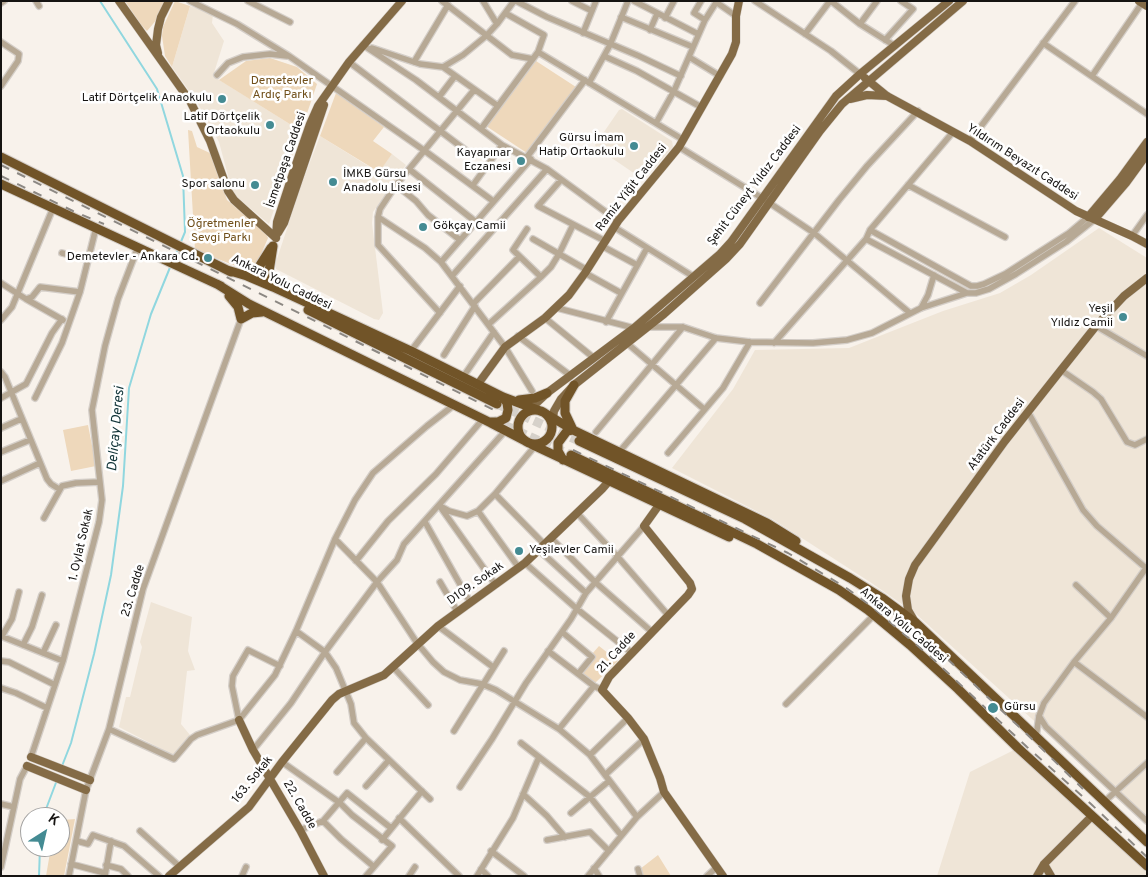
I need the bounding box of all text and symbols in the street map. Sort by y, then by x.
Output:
park label: Demetevler Ardıç Parkı [251,75,313,103]
place label: Latif Dörtçelik Anaokulu [82,92,212,106]
marker: Latif Dörtçelik Anaokulu [216,93,228,105]
street label: İsmetpaşa Caddesi [264,110,310,210]
place label: Latif Dörtçelik Ortaokulu [184,111,260,139]
marker: Latif Dörtçelik Ortaokulu [264,119,276,131]
street label: Yıldırım Beyazıt Caddesi [964,122,1080,204]
street label: Şehit Cüneyt Yıldız Caddesi [705,123,805,249]
place label: Gürsu İmam Hatip Ortaokulu [539,132,624,160]
marker: Gürsu İmam Hatip Ortaokulu [628,140,640,152]
street label: Ramiz Yiğit Caddesi [593,141,671,235]
place label: Kayapınar Eczanesi [457,147,511,175]
marker: Kayapınar Eczanesi [515,155,527,167]
place label: İMKB Gürsu Anadolu Lisesi [343,168,421,196]
marker: İMKB Gürsu Anadolu Lisesi [327,176,339,188]
place label: Spor salonu [182,178,245,192]
marker: Spor salonu [249,179,261,191]
park label: Öğretmenler Sevgi Parkı [187,218,255,246]
place label: Gökçay Camii [433,220,506,234]
marker: Gökçay Camii [417,221,429,233]
place label: Demetevler - Ankara Cd. [67,251,198,265]
marker: Demetevler - Ankara Cd. [202,252,214,264]
street label: Ankara Yolu Caddesi [229,252,333,314]
place label: Yeşil Yıldız Camii [1050,303,1113,331]
marker: Yeşil Yıldız Camii [1117,311,1129,323]
water label: Deliçay Deresi [105,386,129,472]
street label: Atatürk Caddesi [965,396,1029,474]
street label: 1. Oylat Sokak [67,507,97,583]
place label: Yeşilevler Camii [529,544,614,558]
marker: Yeşilevler Camii [513,545,525,557]
street label: D109. Sokak [445,559,507,609]
street label: 23. Cadde [119,563,149,619]
street label: Ankara Yolu Caddesi [856,585,950,667]
street label: 21. Cadde [594,629,640,677]
marker: Gürsu [986,701,1000,715]
place label: Gürsu [1004,701,1036,715]
street label: 163. Sokak [230,753,276,807]
street label: 22. Cadde [279,778,319,832]
north arrow [20,807,70,857]
text: K [44,810,62,830]

